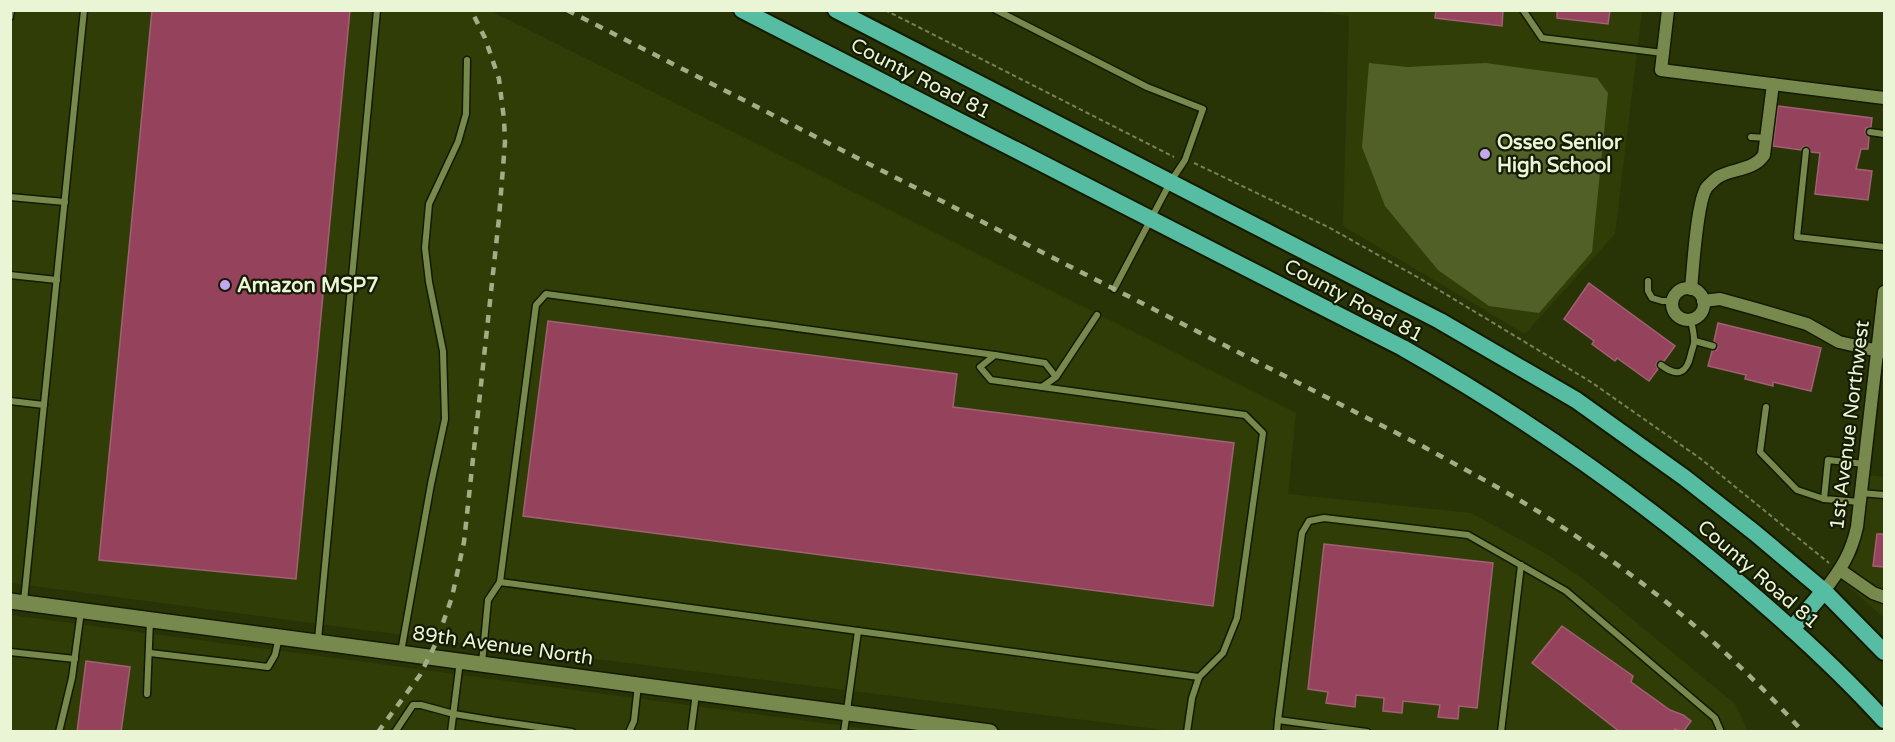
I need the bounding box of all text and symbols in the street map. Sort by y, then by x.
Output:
street label: County Road 81 [847,33,995,125]
place label: Osseo Senior High School [1497,131,1622,178]
marker: Osseo Senior High School [1478,147,1492,161]
street label: County Road 81 [1280,254,1427,348]
place label: Amazon MSP7 [237,274,379,298]
marker: Amazon MSP7 [218,278,232,292]
street label: 1st Avenue Northwest [1825,319,1875,531]
street label: County Road 81 [1692,515,1824,634]
street label: 89th Avenue North [411,621,595,671]

